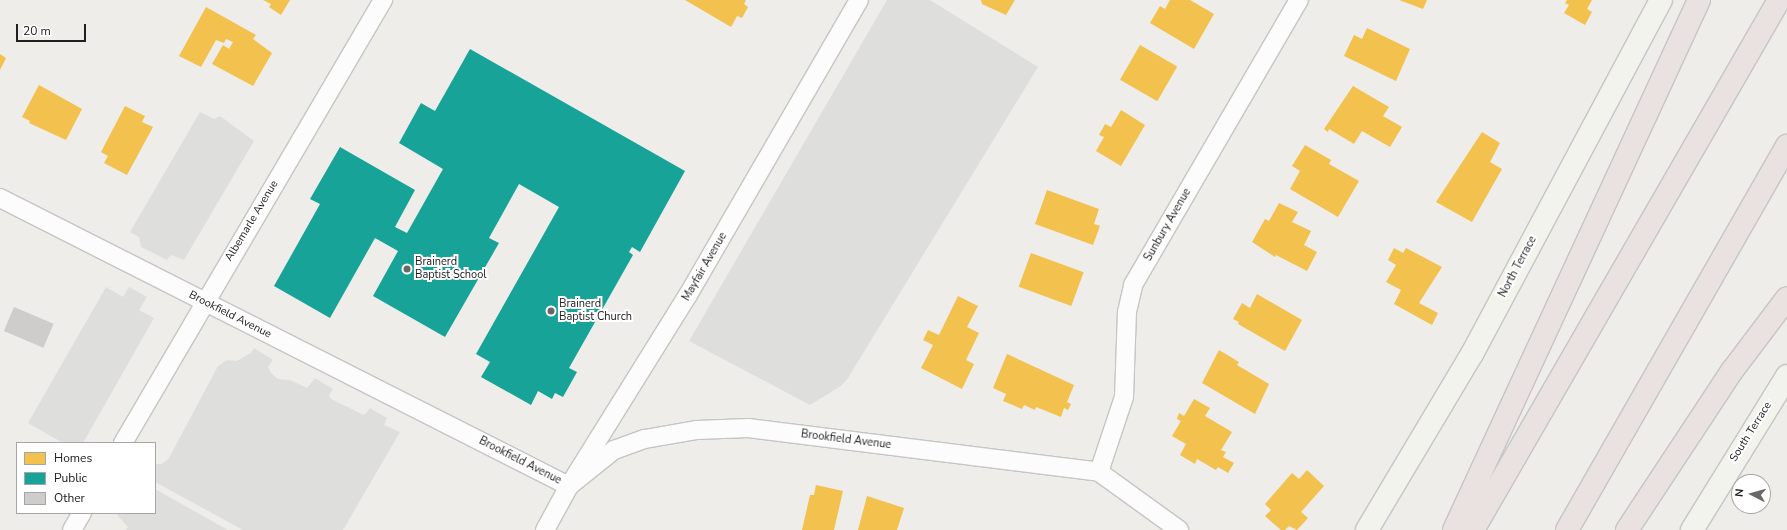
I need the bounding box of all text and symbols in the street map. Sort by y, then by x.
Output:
scale bar [18,16,88,42]
text: 20 m [23,23,51,39]
street label: Albemarle Avenue [223,178,281,264]
street label: Sunbury Avenue [1142,186,1194,264]
street label: Mayfair Avenue [680,230,730,304]
street label: North Terrace [1496,234,1540,300]
place label: Brainerd Baptist School [415,256,487,282]
marker: Brainerd Baptist School [402,264,412,274]
street label: Brookfield Avenue [187,288,273,342]
place label: Brainerd Baptist Church [559,298,632,324]
marker: Brainerd Baptist Church [546,306,556,316]
street label: South Terrace [1727,400,1775,464]
street label: Brookfield Avenue [800,428,892,452]
street label: Brookfield Avenue [477,434,563,488]
legend [16,442,156,514]
text: Homes [54,450,92,466]
text: Public [54,470,87,486]
north arrow [1731,474,1771,514]
text: N [1732,488,1747,498]
text: Other [54,490,85,506]

